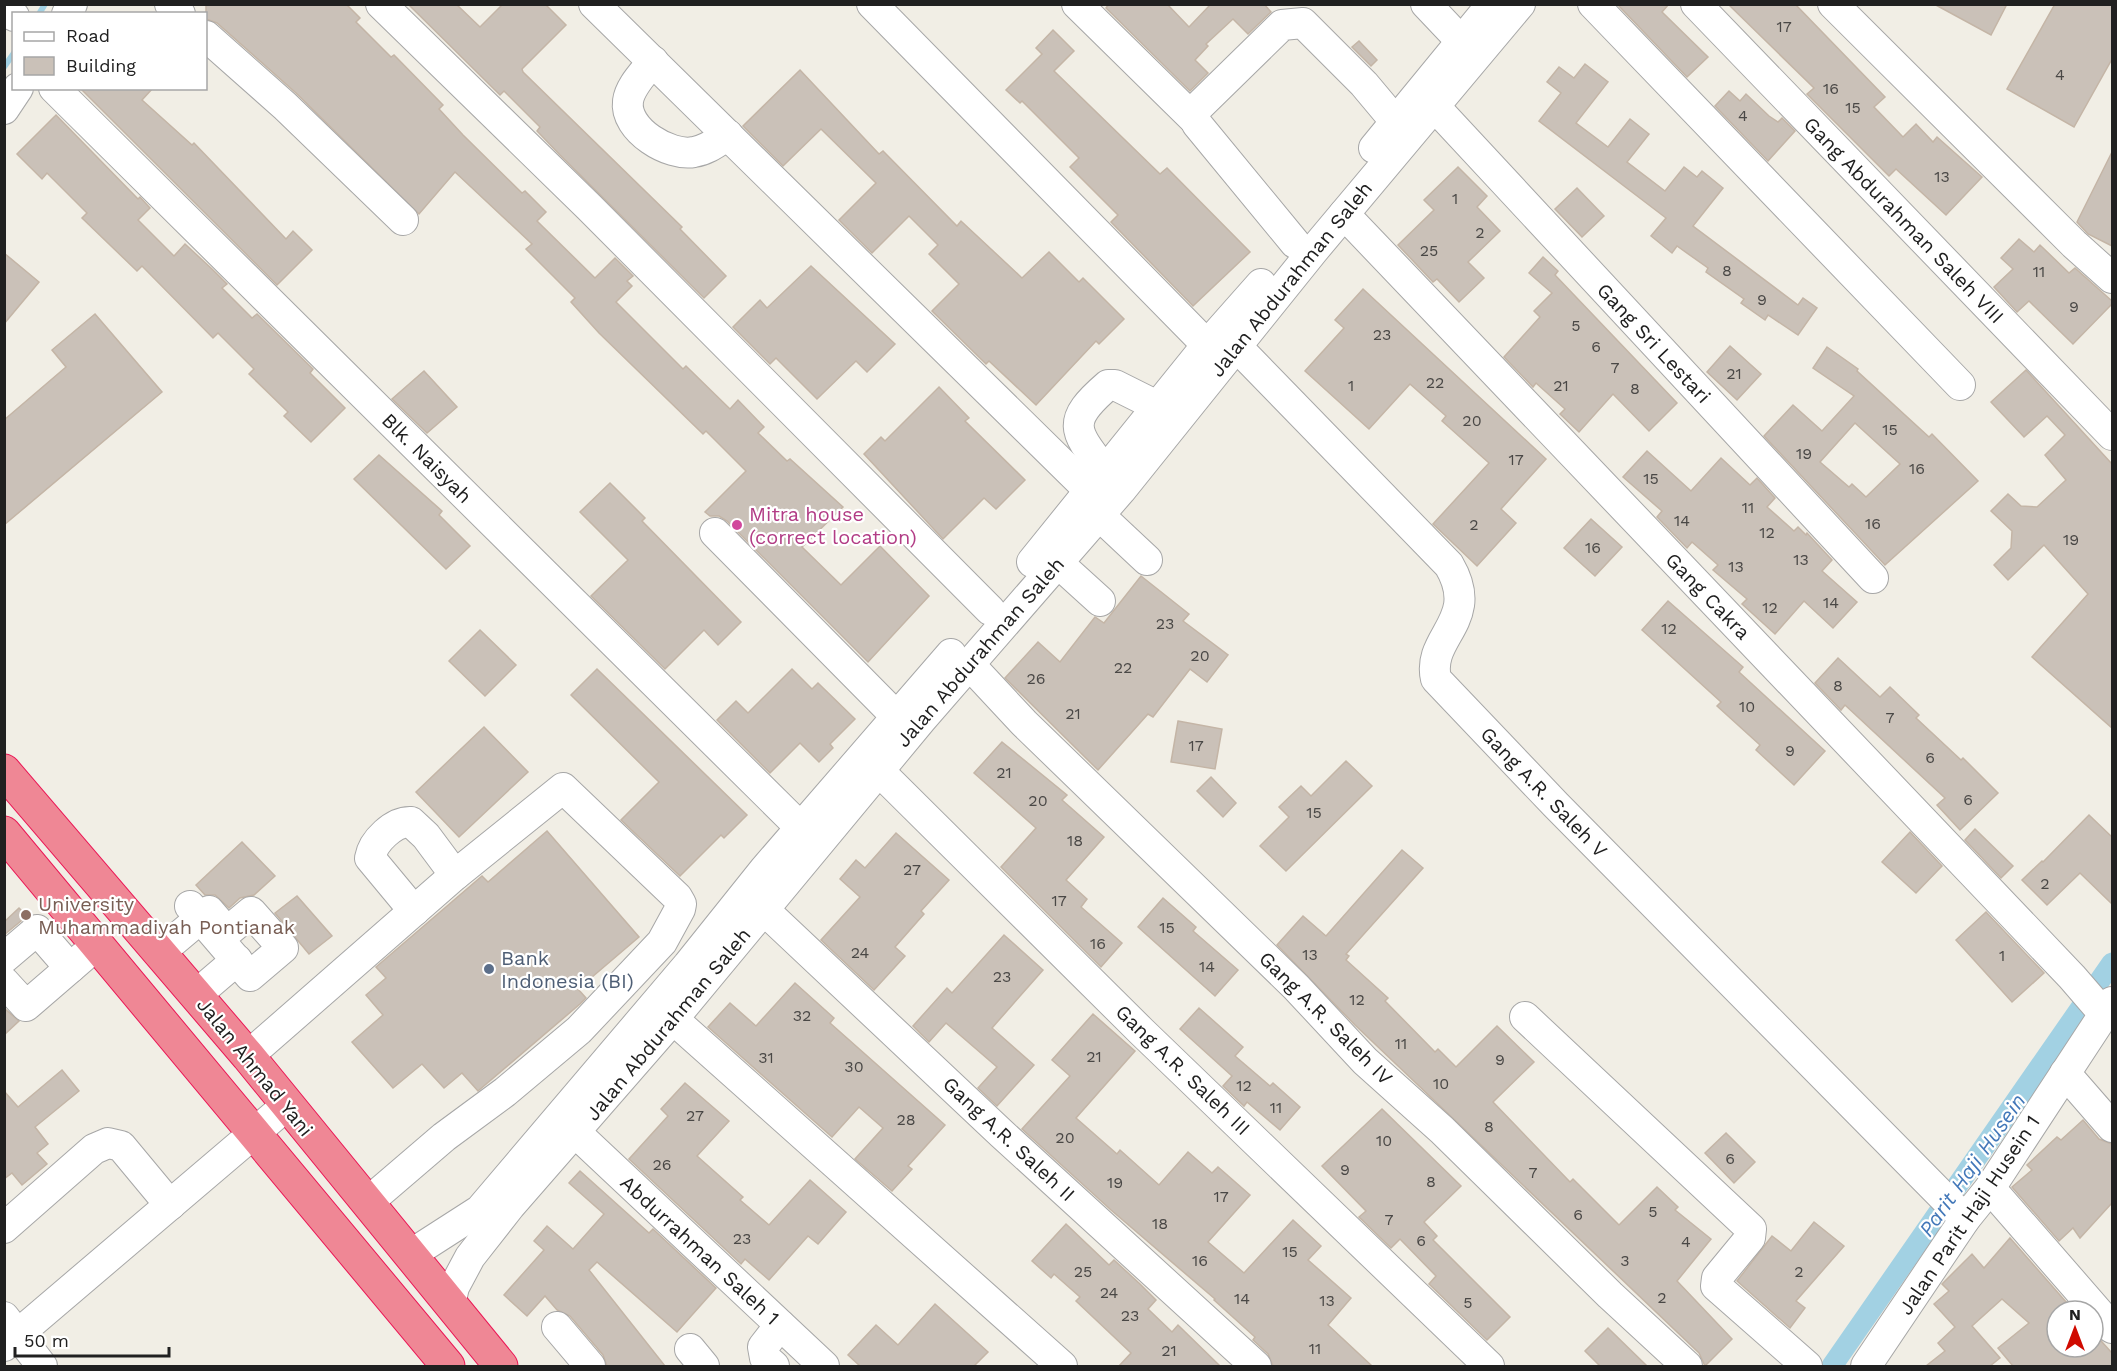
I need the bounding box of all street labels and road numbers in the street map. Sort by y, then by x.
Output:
street label: Gang Abdurahman Saleh VIII [1799,112,2009,328]
street label: Jalan Abdurahman Saleh [1205,177,1377,381]
street label: Gang Sri Lestari [1592,278,1716,408]
street label: Blk. Naisyah [377,408,477,508]
street label: Gang Cakra [1661,548,1755,644]
street label: Jalan Abdurahman Saleh [891,552,1069,752]
street label: Gang A.R. Saleh V [1476,722,1612,862]
street label: Jalan Abdurahman Saleh [580,923,756,1125]
street label: Gang A.R. Saleh IV [1254,946,1398,1090]
street label: Jalan Ahmad Yani [192,993,318,1141]
street label: Gang A.R. Saleh III [1111,1000,1255,1140]
street label: Gang A.R. Saleh II [938,1072,1080,1206]
street label: Jalan Parit Haji Husein 1 [1893,1111,2045,1319]
street label: Abdurrahman Saleh 1 [616,1170,784,1330]

